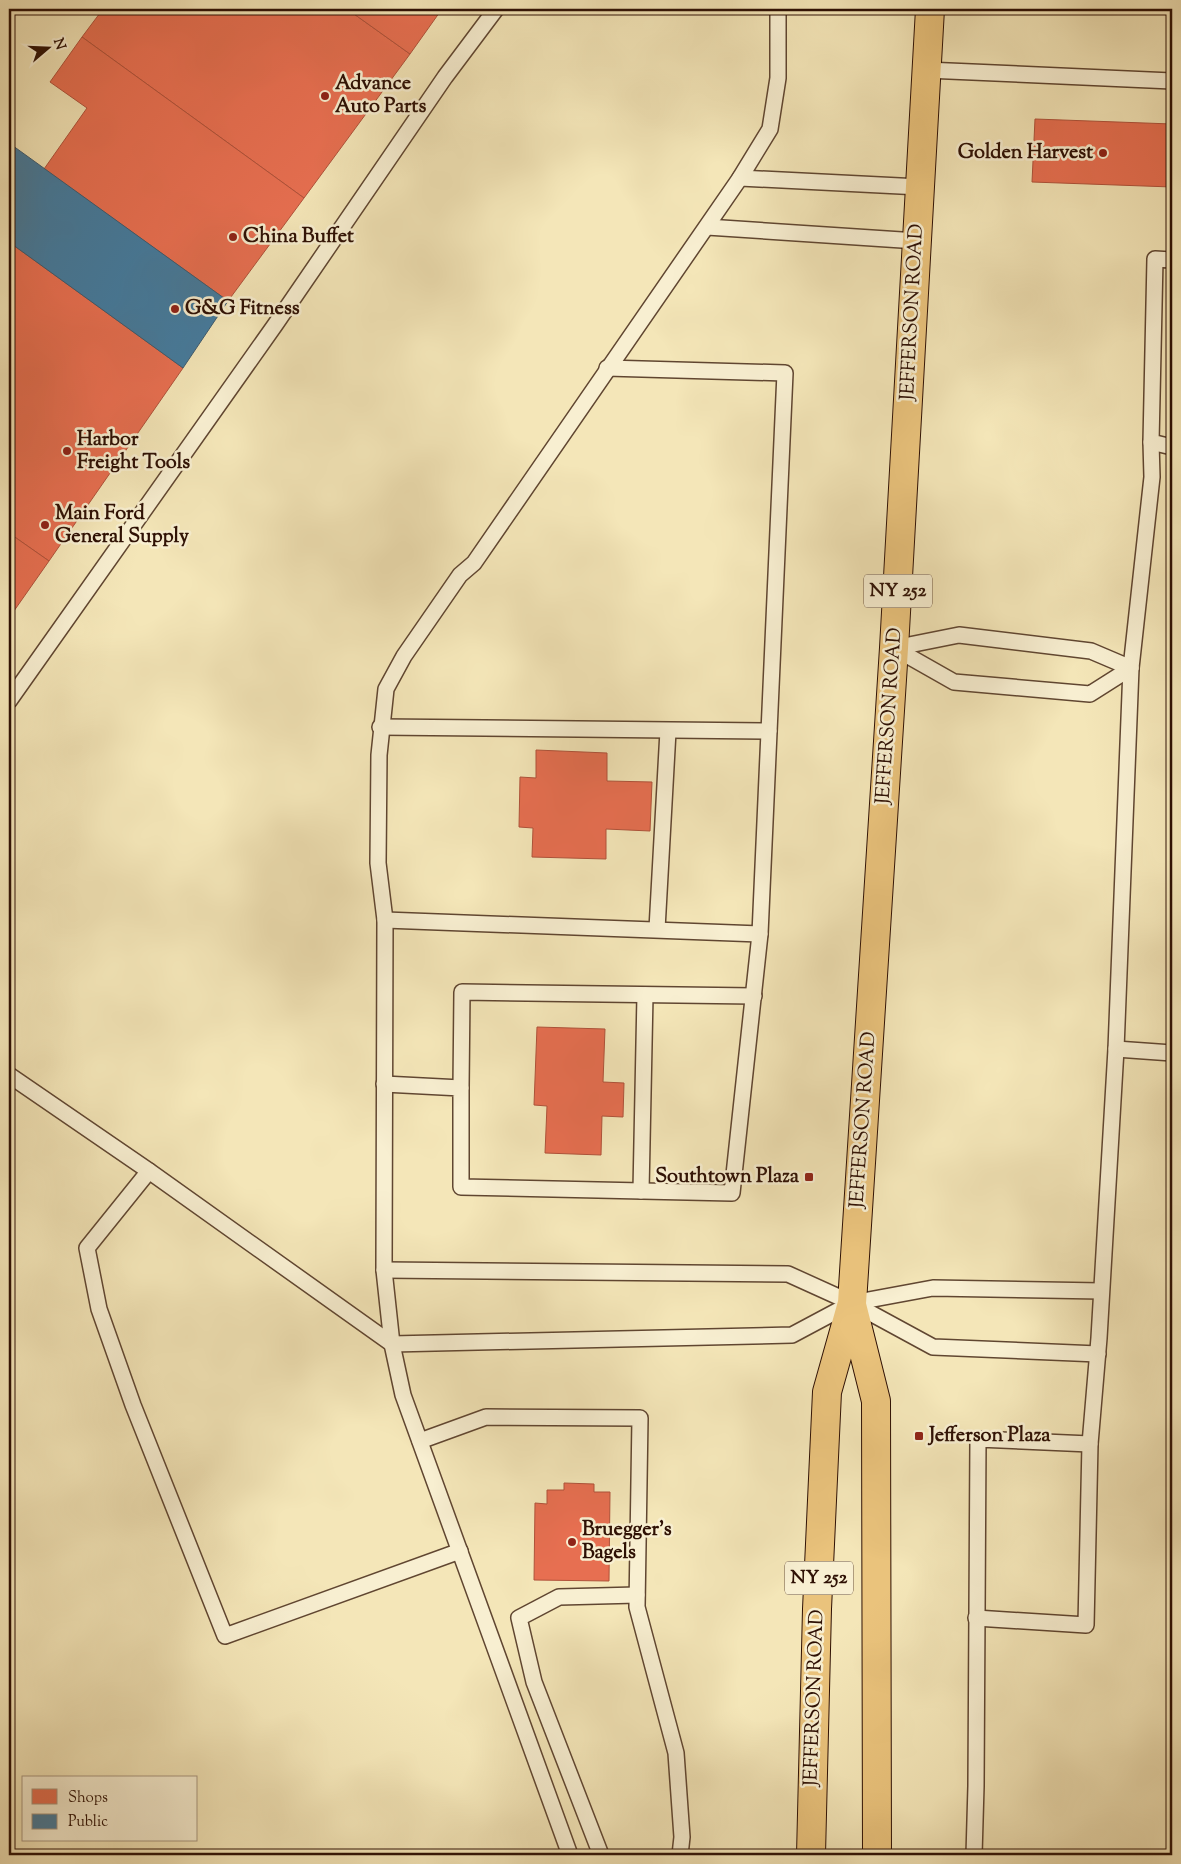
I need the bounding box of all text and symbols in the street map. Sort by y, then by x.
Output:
north arrow [22,22,72,72]
text: N [47,36,70,53]
place label: Advance Auto Parts [335,70,426,122]
marker: Advance Auto Parts [319,90,331,102]
place label: Golden Harvest [958,139,1093,168]
marker: Golden Harvest [1097,147,1109,159]
place label: China Buffet [243,223,354,252]
street label: JEFFERSON ROAD [894,223,932,402]
marker: China Buffet [227,231,239,243]
place label: G&G Fitness [185,295,300,324]
marker: G&G Fitness [169,303,181,315]
place label: Harbor Freight Tools [77,426,190,478]
marker: Harbor Freight Tools [61,445,73,457]
place label: Main Ford General Supply [55,500,189,552]
marker: Main Ford General Supply [39,519,51,531]
road number: NY 252 [864,574,932,608]
street label: JEFFERSON ROAD [869,627,911,806]
street label: JEFFERSON ROAD [843,1031,885,1210]
place label: Southtown Plaza [655,1163,800,1192]
marker: Southtown Plaza [803,1171,815,1183]
place label: Jefferson Plaza [927,1422,1051,1451]
marker: Jefferson Plaza [913,1430,925,1442]
place label: Bruegger's Bagels [582,1516,672,1568]
marker: Bruegger's Bagels [566,1536,578,1548]
road number: NY 252 [785,1562,853,1595]
street label: JEFFERSON ROAD [797,1609,833,1788]
legend [22,1776,198,1842]
text: Shops [68,1788,108,1809]
text: Public [68,1812,108,1833]

